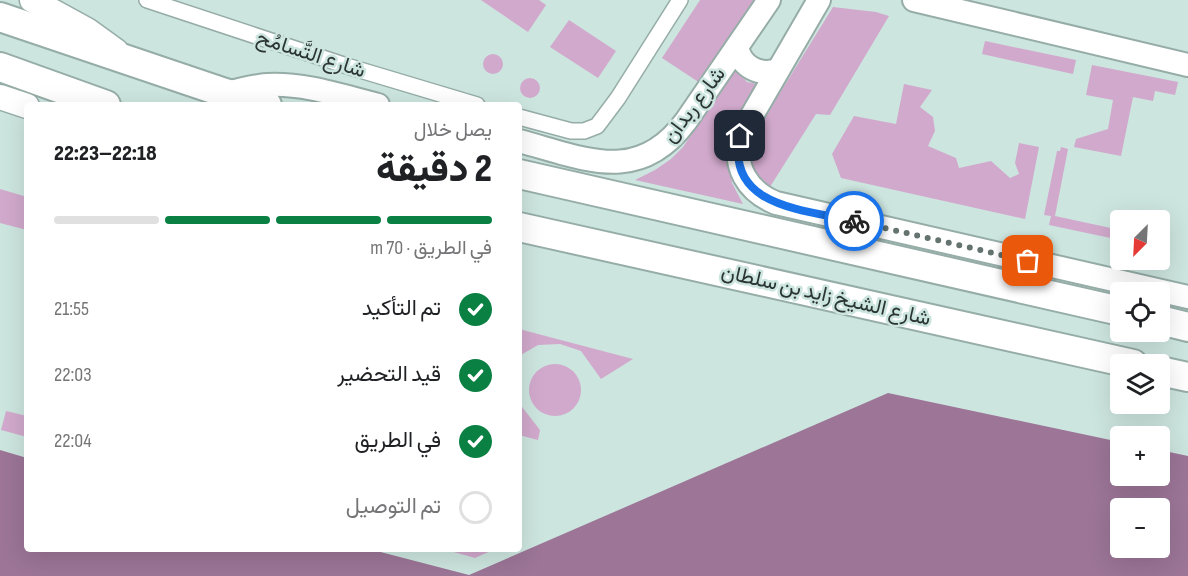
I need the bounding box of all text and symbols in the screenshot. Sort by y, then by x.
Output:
street label: شارع التَّسامُح [253,24,369,84]
street label: شارع ربدان [657,62,731,149]
pin [714,110,765,161]
text: يصل خلال [414,118,492,142]
icon: home [723,119,756,152]
text: 22:18–22:23 [54,140,157,167]
text: 2 دقيقة [376,146,492,193]
courier [824,191,884,251]
icon: bike [838,205,871,238]
north arrow [1110,210,1170,270]
map controls [1110,210,1170,558]
pin [1002,235,1053,286]
text: في الطريق · 70 m [370,236,492,260]
icon: bag [1011,244,1044,277]
street label: شارع الشيخ زايد بن سلطان [719,259,933,332]
button: locate [1110,282,1170,342]
icon: check [459,293,492,326]
text: تم التأكيد [362,295,441,322]
text: 21:55 [54,297,89,321]
button: layers [1110,354,1170,414]
icon: check [459,359,492,392]
text: قيد التحضير [337,361,441,388]
text: 22:03 [54,363,92,387]
icon: check [459,425,492,458]
button: + [1110,426,1170,486]
text: في الطريق [355,427,441,454]
text: 22:04 [54,429,92,453]
text: تم التوصيل [346,493,441,520]
button: − [1110,498,1170,558]

